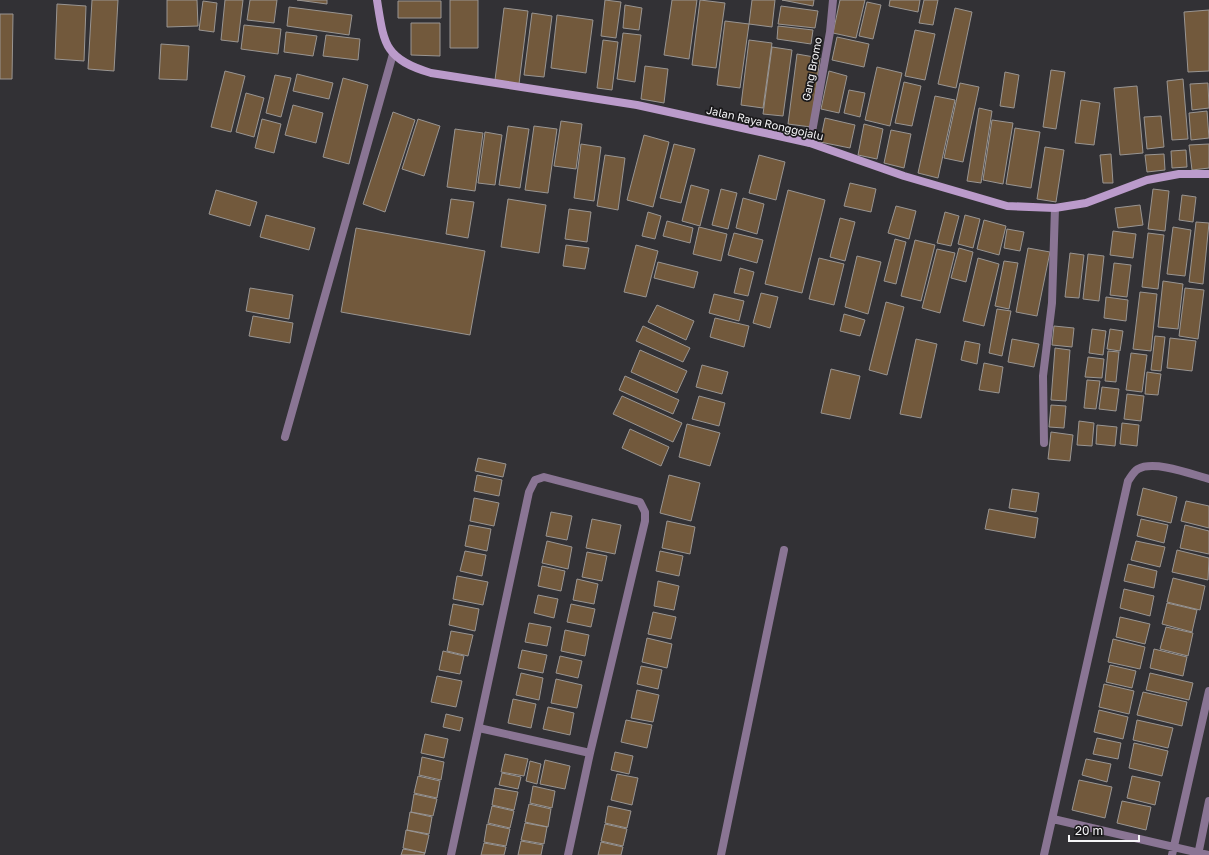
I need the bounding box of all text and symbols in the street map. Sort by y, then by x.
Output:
street label: Gang Bromo [799,36,824,102]
street label: Jalan Raya Ronggojalu [705,103,825,142]
scale bar [1069,817,1139,843]
text: 20 m [1075,823,1103,838]

